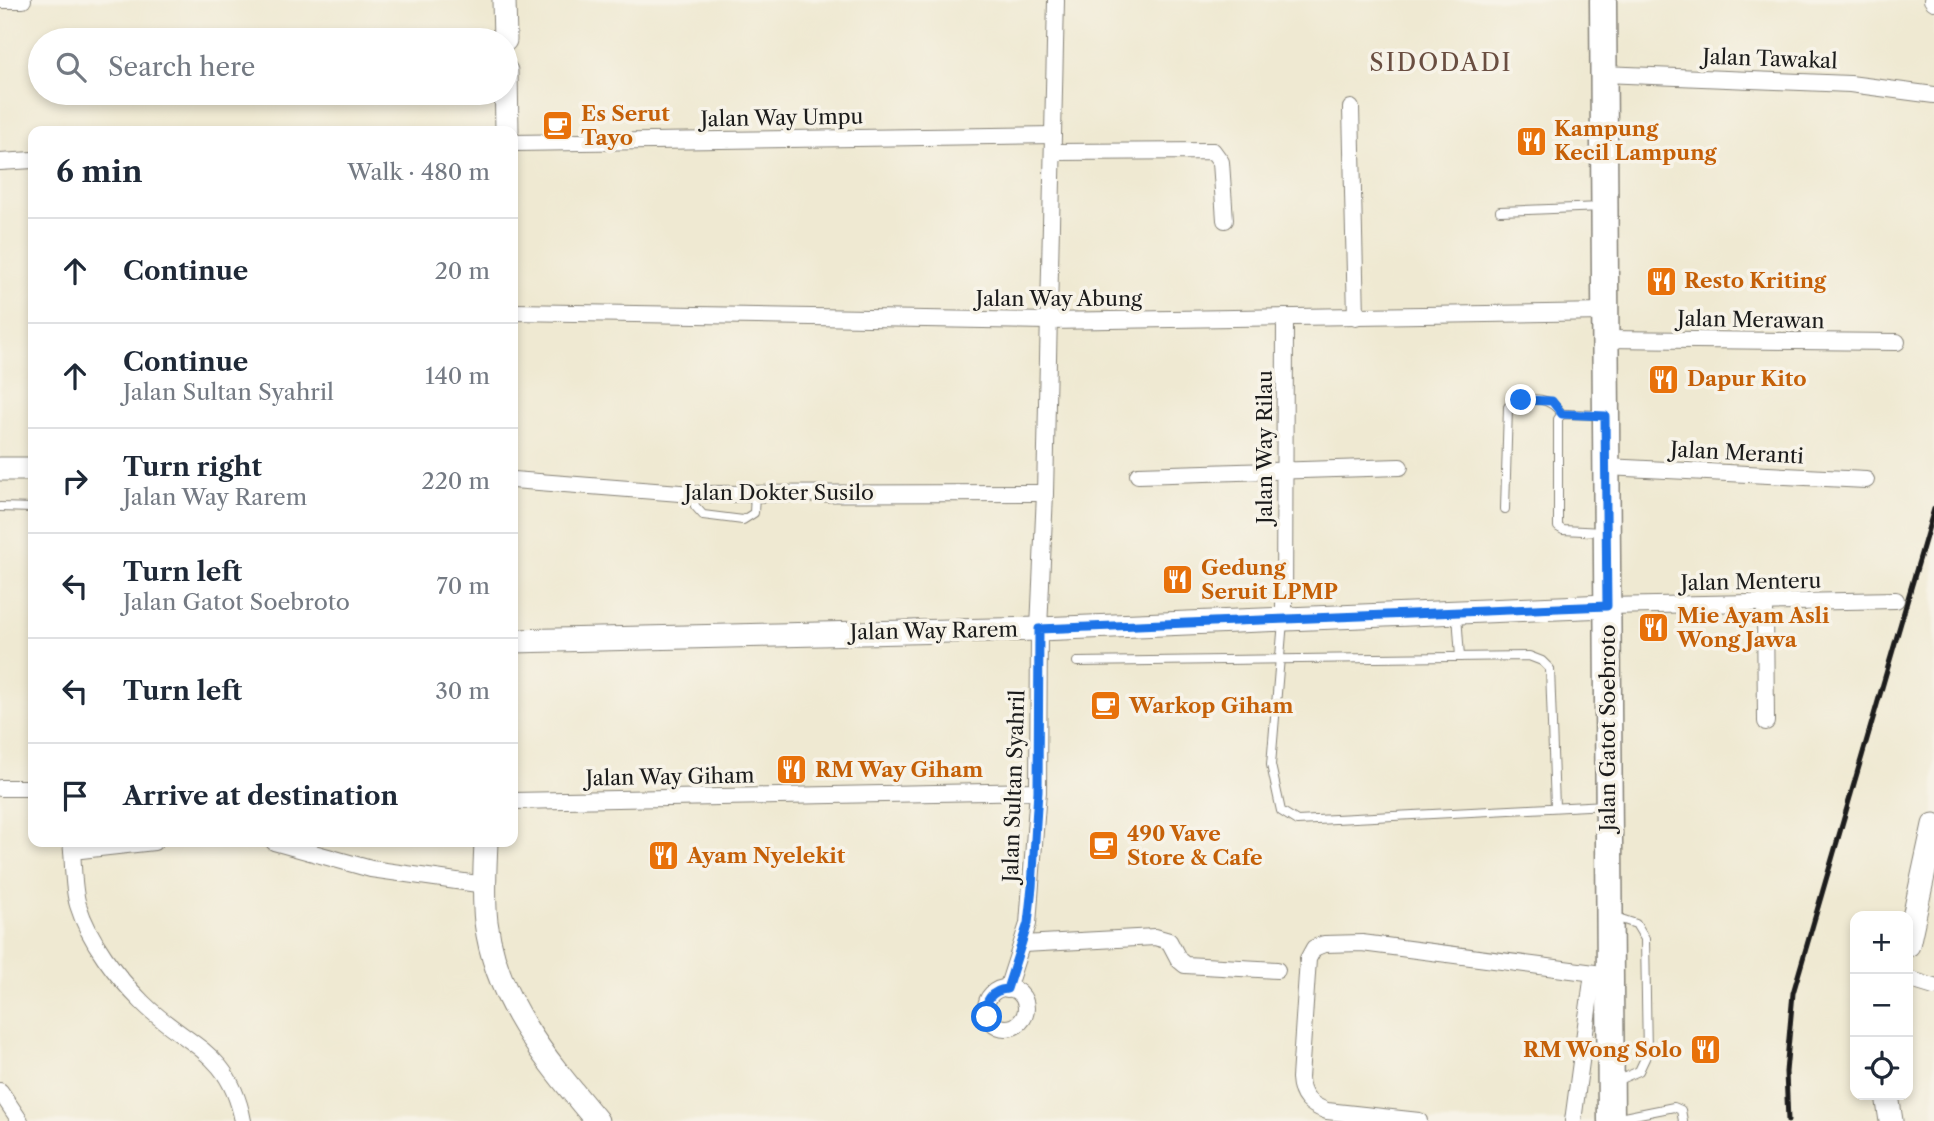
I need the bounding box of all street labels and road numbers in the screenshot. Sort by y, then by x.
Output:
street label: Jalan Tawakal [1699,44,1838,73]
street label: Jalan Way Umpu [697,104,864,131]
street label: Jalan Way Abung [973,286,1143,311]
street label: Jalan Merawan [1674,306,1825,333]
street label: Jalan Way Rilau [1252,370,1277,527]
street label: Jalan Meranti [1667,436,1804,468]
street label: Jalan Dokter Susilo [681,480,874,505]
street label: Jalan Menteru [1677,568,1822,595]
street label: Jalan Way Rarem [847,617,1019,645]
street label: Jalan Gatot Soebroto [1595,624,1620,835]
street label: Jalan Sultan Syahril [998,689,1029,886]
street label: Jalan Way Giham [582,763,755,791]

